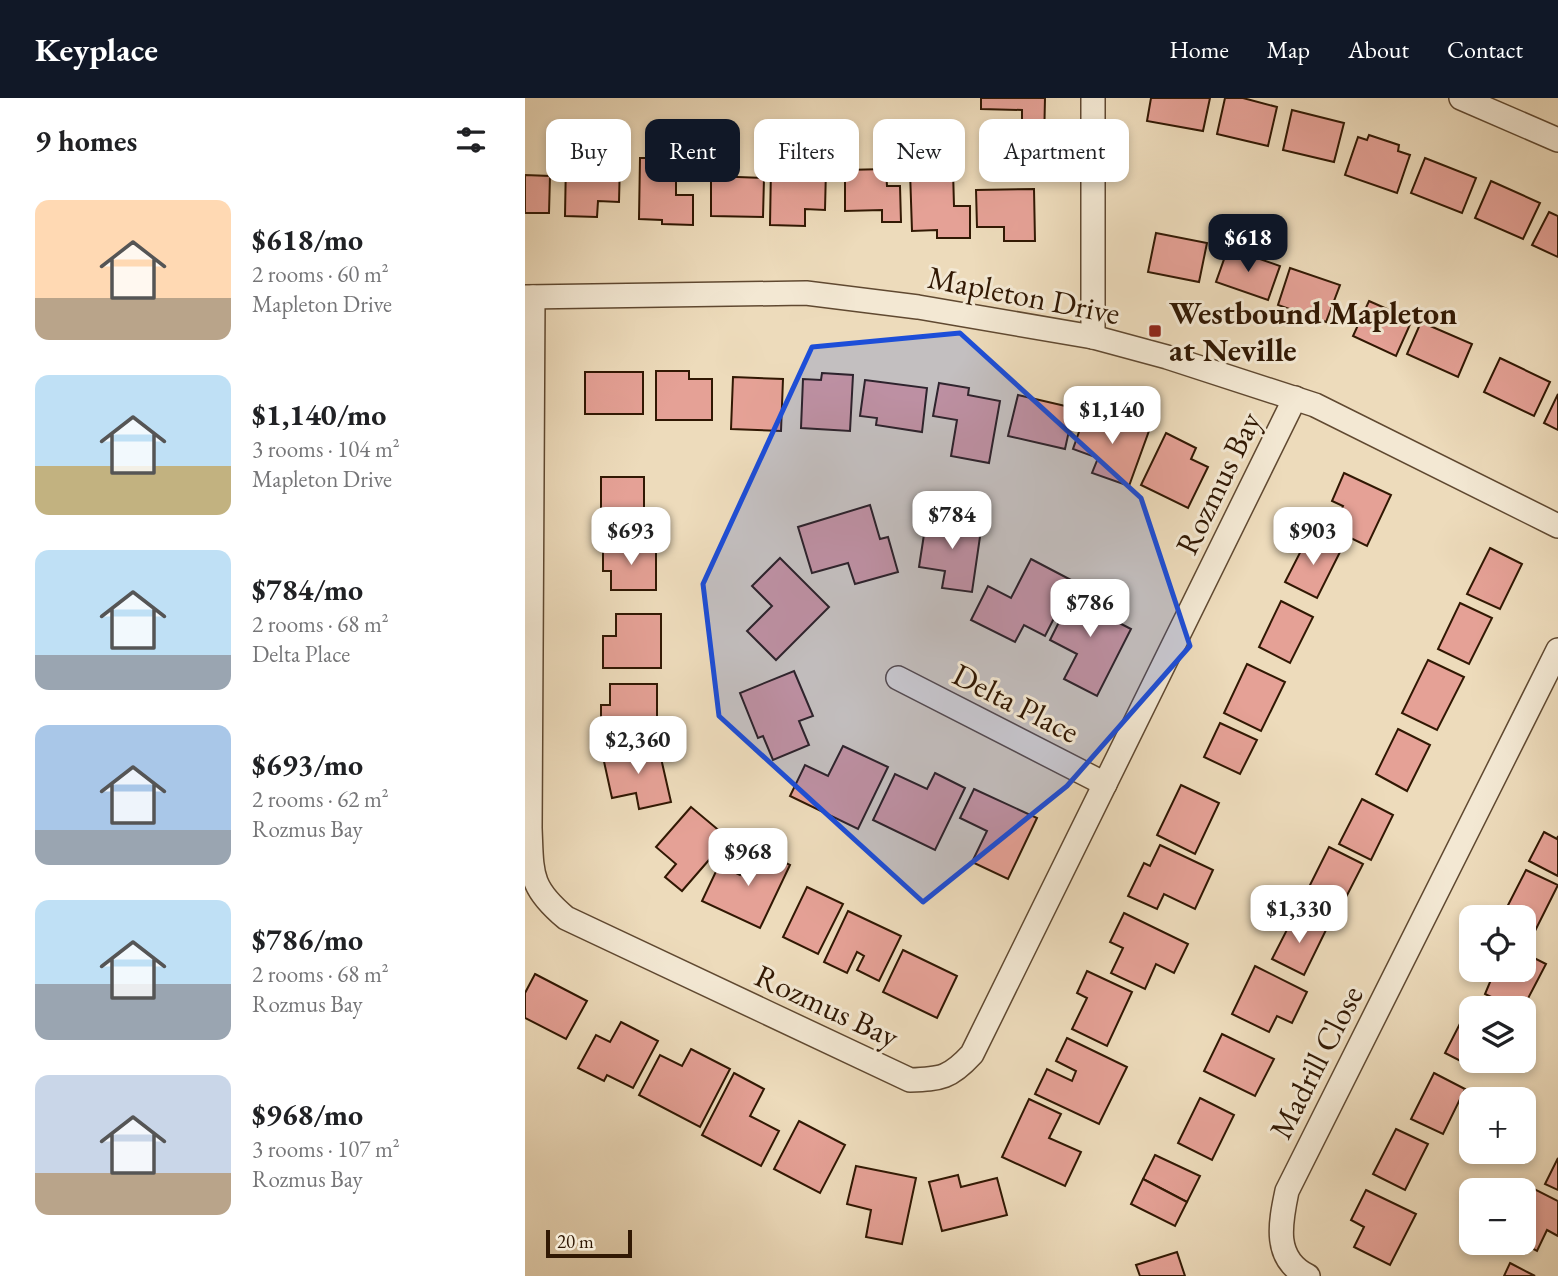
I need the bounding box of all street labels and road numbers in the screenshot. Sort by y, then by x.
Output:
street label: Mapleton Drive [924,256,1124,334]
street label: Rozmus Bay [1165,404,1271,561]
street label: Delta Place [946,653,1086,753]
street label: Rozmus Bay [748,954,907,1058]
street label: Madrill Close [1259,978,1373,1146]

